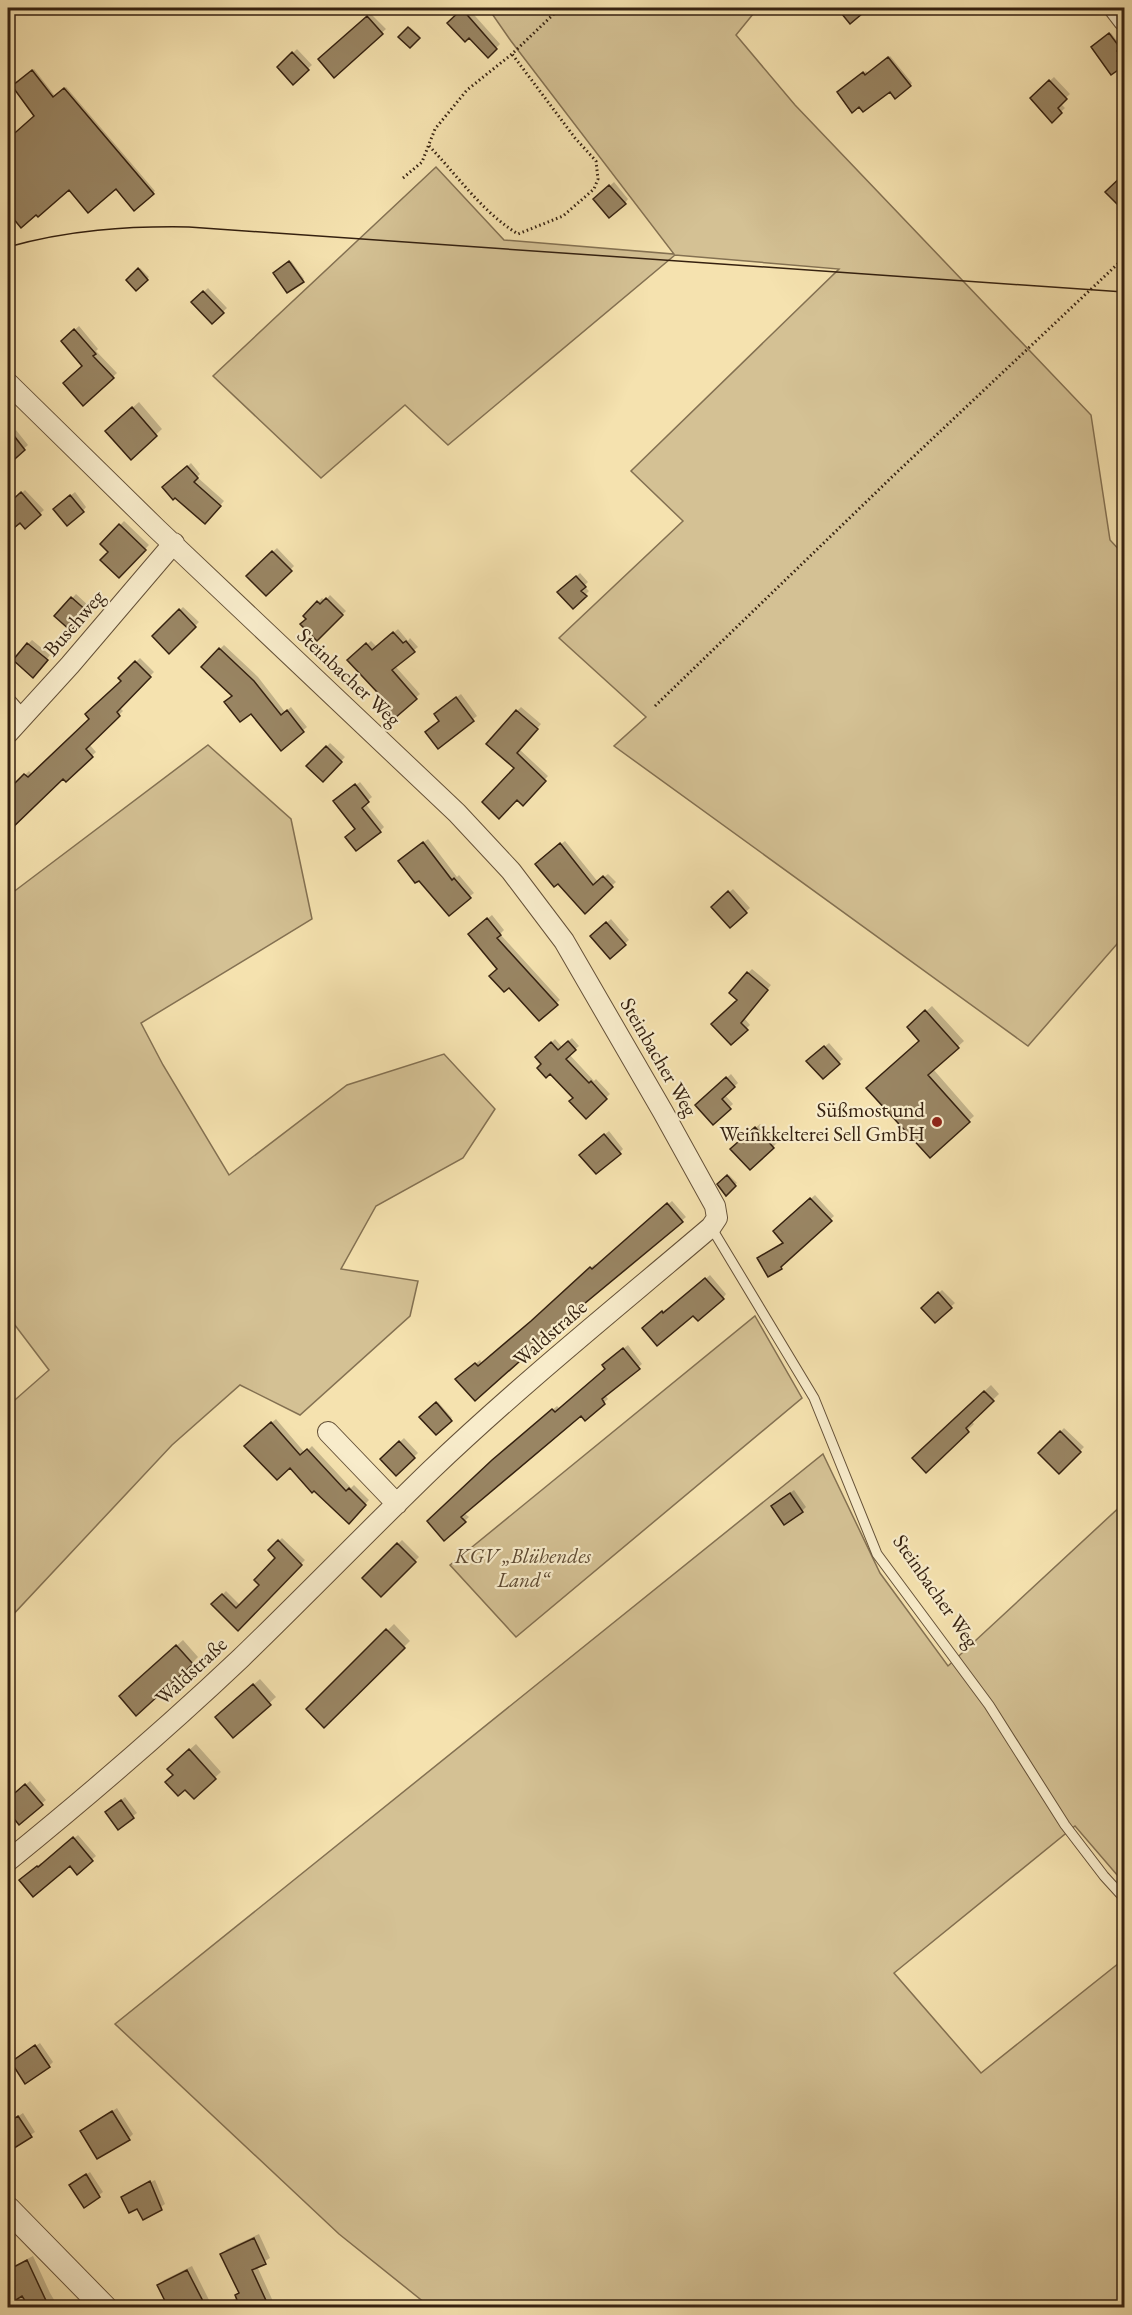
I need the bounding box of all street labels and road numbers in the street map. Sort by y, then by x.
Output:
street label: Buschweg [37,583,111,662]
street label: Steinbacher Weg [292,621,408,732]
street label: Steinbacher Weg [615,992,705,1122]
street label: Waldstraße [507,1293,592,1372]
street label: Steinbacher Weg [887,1529,986,1654]
street label: Waldstraße [149,1631,232,1711]

